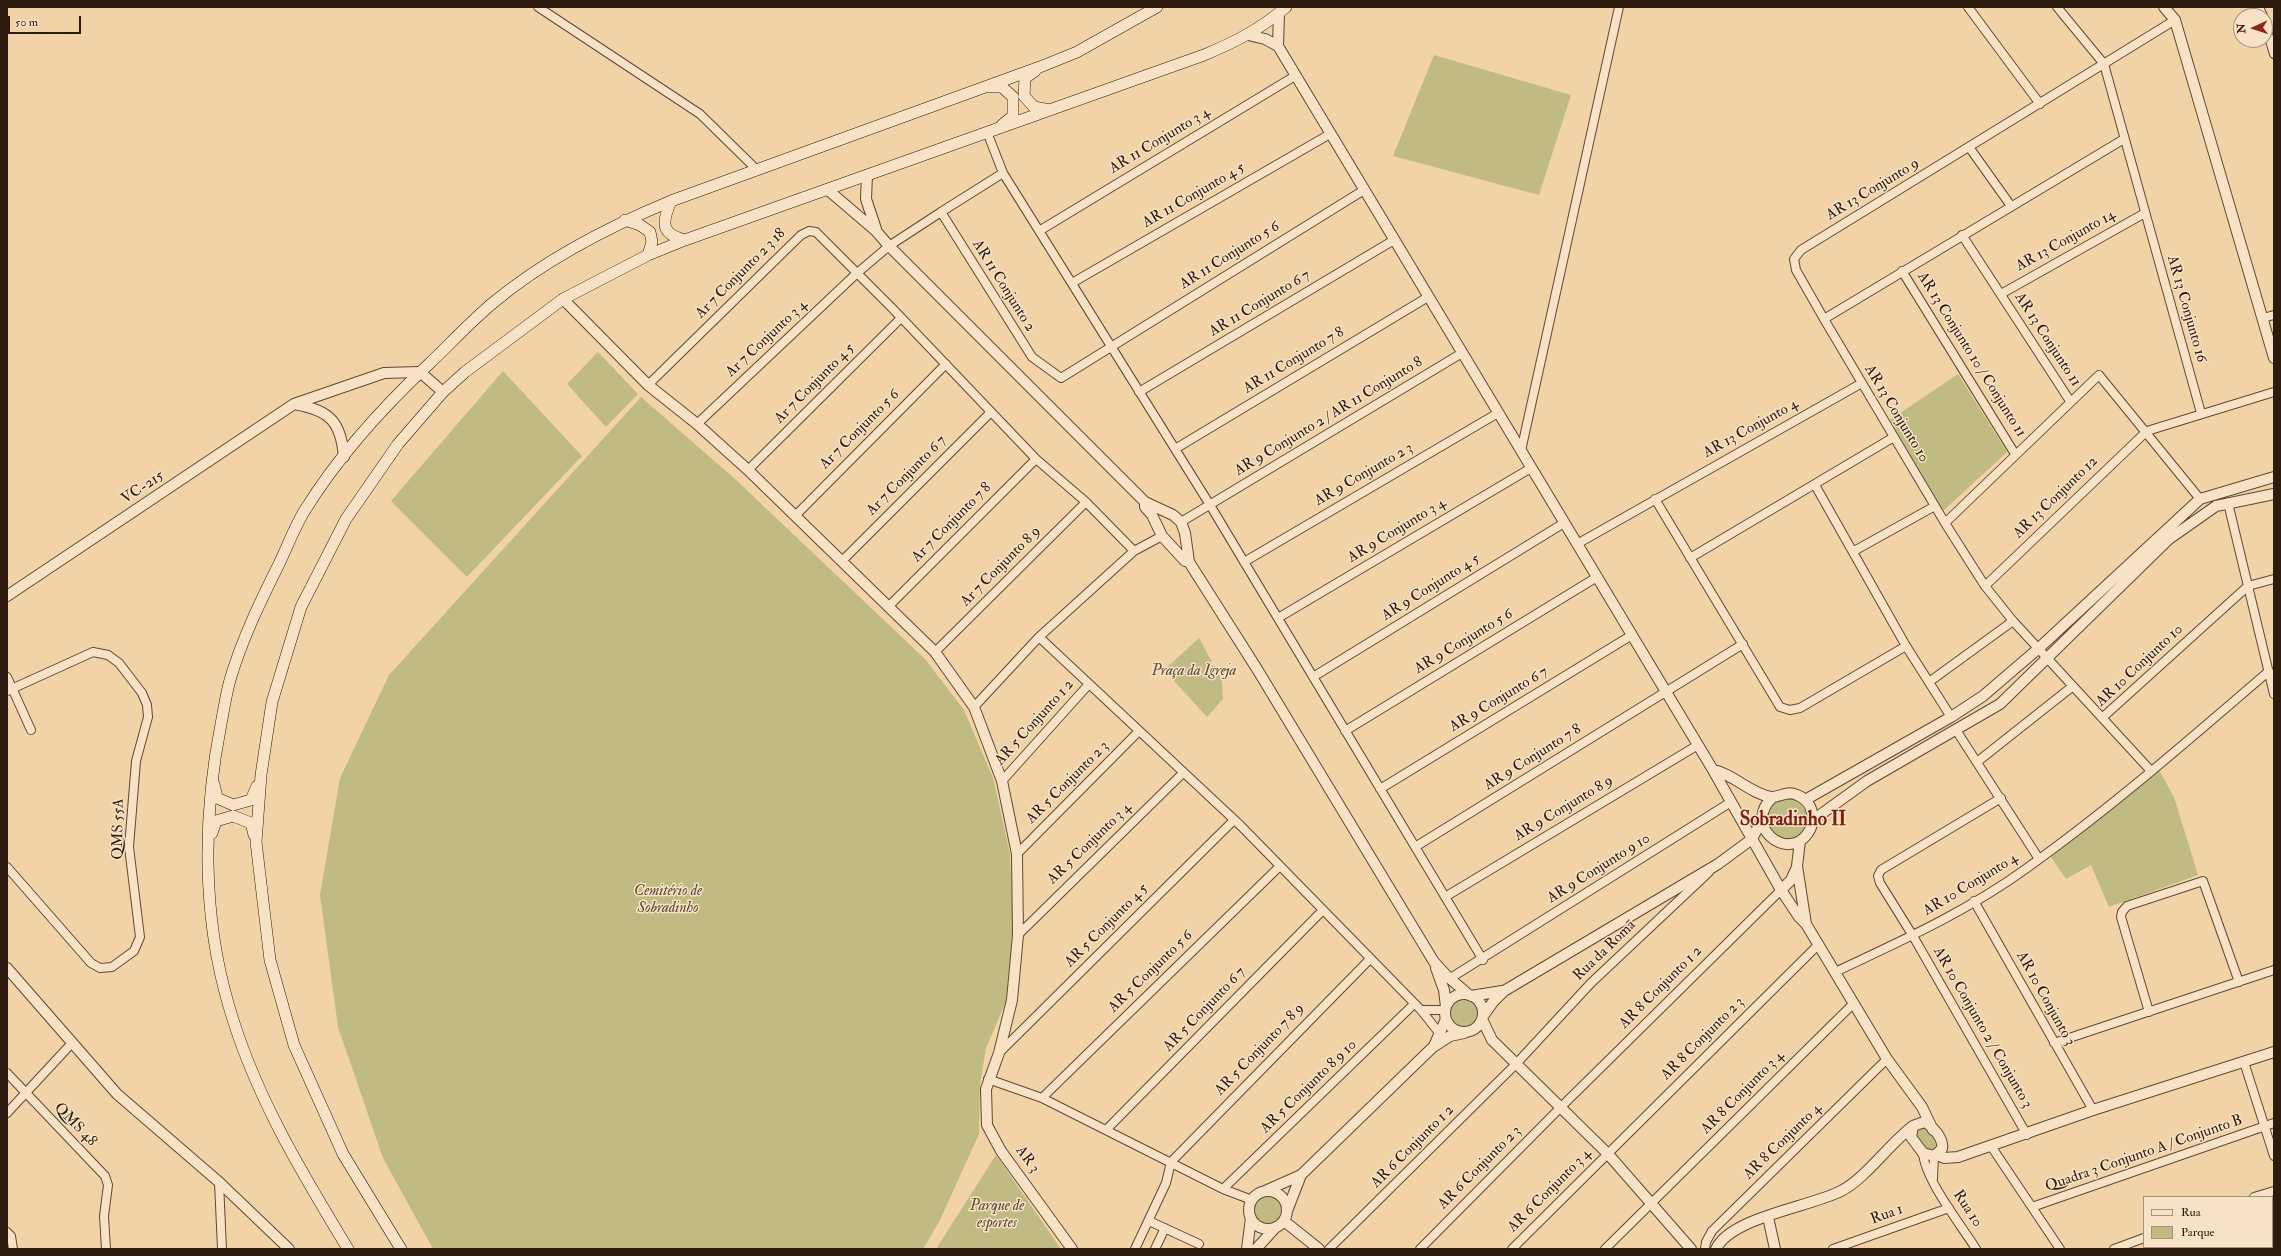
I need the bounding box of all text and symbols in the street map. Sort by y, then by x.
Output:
scale bar [10,8,83,34]
north arrow [2233,8,2273,48]
text: 50 m [15,15,38,30]
text: N [2235,23,2248,34]
street label: AR 11 Conjunto 3 4 [1106,104,1214,178]
street label: AR 13 Conjunto 9 [1823,155,1923,225]
street label: AR 11 Conjunto 4 5 [1140,159,1248,233]
street label: AR 13 Conjunto 14 [2013,206,2119,276]
street label: AR 11 Conjunto 5 6 [1177,218,1283,294]
street label: Ar 7 Conjunto 2 3 18 [692,225,790,323]
street label: AR 11 Conjunto 2 [968,237,1038,335]
street label: AR 13 Conjunto 16 [2162,253,2210,365]
street label: AR 11 Conjunto 6 7 [1206,267,1314,341]
street label: AR 13 Conjunto 10 / Conjunto 11 [1913,269,2029,441]
street label: AR 13 Conjunto 11 [2010,290,2084,390]
street label: Ar 7 Conjunto 3 4 [722,297,812,381]
street label: AR 11 Conjunto 7 8 [1240,324,1348,398]
street label: Ar 7 Conjunto 4 5 [771,340,859,428]
street label: AR 9 Conjunto 2 / AR 11 Conjunto 8 [1232,354,1426,480]
street label: AR 13 Conjunto 10 [1860,362,1932,466]
street label: Ar 7 Conjunto 5 6 [816,386,904,474]
street label: AR 13 Conjunto 4 [1700,395,1802,463]
street label: Ar 7 Conjunto 6 7 [863,432,951,520]
street label: AR 9 Conjunto 2 3 [1312,440,1416,510]
street label: AR 13 Conjunto 12 [2010,453,2102,543]
street label: VC-215 [118,467,168,509]
street label: Ar 7 Conjunto 7 8 [908,479,996,567]
street label: AR 9 Conjunto 3 4 [1345,495,1449,567]
street label: Ar 7 Conjunto 8 9 [957,523,1045,611]
street label: AR 9 Conjunto 4 5 [1379,551,1483,625]
street label: AR 9 Conjunto 5 6 [1412,606,1516,678]
street label: AR 10 Conjunto 10 [2093,621,2187,711]
park label: Praça da Igreja [1151,663,1237,681]
street label: AR 9 Conjunto 6 7 [1446,663,1552,737]
street label: AR 5 Conjunto 1 2 [992,676,1078,770]
street label: AR 9 Conjunto 7 8 [1481,721,1585,795]
street label: AR 5 Conjunto 2 3 [1023,738,1113,828]
street label: AR 9 Conjunto 8 9 [1511,772,1617,846]
street label: QMS 55A [109,798,129,860]
street label: AR 5 Conjunto 3 4 [1044,799,1136,889]
district label: Sobradinho II [1740,810,1846,832]
street label: AR 9 Conjunto 9 10 [1544,830,1654,908]
street label: AR 10 Conjunto 4 [1920,850,2022,920]
street label: AR 5 Conjunto 4 5 [1061,880,1153,972]
park label: Cemitério de Sobradinho [634,883,702,918]
street label: Rua da Romã [1570,917,1640,985]
street label: AR 5 Conjunto 5 6 [1105,927,1197,1017]
street label: AR 8 Conjunto 1 2 [1616,943,1706,1033]
street label: AR 10 Conjunto 2 / Conjunto 3 [1928,944,2036,1112]
street label: AR 10 Conjunto 3 [2012,949,2078,1049]
street label: AR 5 Conjunto 6 7 [1160,964,1250,1056]
street label: AR 8 Conjunto 2 3 [1658,994,1748,1084]
street label: AR 5 Conjunto 7 8 9 [1211,1000,1309,1100]
street label: AR 5 Conjunto 8 9 10 [1257,1036,1361,1138]
street label: AR 8 Conjunto 3 4 [1698,1048,1788,1138]
street label: QMS 48 [50,1099,100,1151]
street label: AR 8 Conjunto 4 [1740,1100,1826,1184]
street label: AR 6 Conjunto 1 2 [1368,1102,1458,1192]
street label: Quadra 3 Conjunto A / Conjunto B [2043,1112,2245,1196]
street label: AR 6 Conjunto 2 3 [1435,1123,1525,1213]
street label: AR 3 [1011,1143,1043,1177]
street label: AR 6 Conjunto 3 4 [1504,1145,1596,1237]
street label: Rua 10 [1948,1187,1986,1231]
legend [2143,1196,2273,1248]
park label: Parque de esportes [970,1198,1024,1233]
street label: Rua 1 [1868,1201,1906,1229]
text: Rua [2181,1205,2201,1220]
text: Parque [2181,1225,2215,1240]

